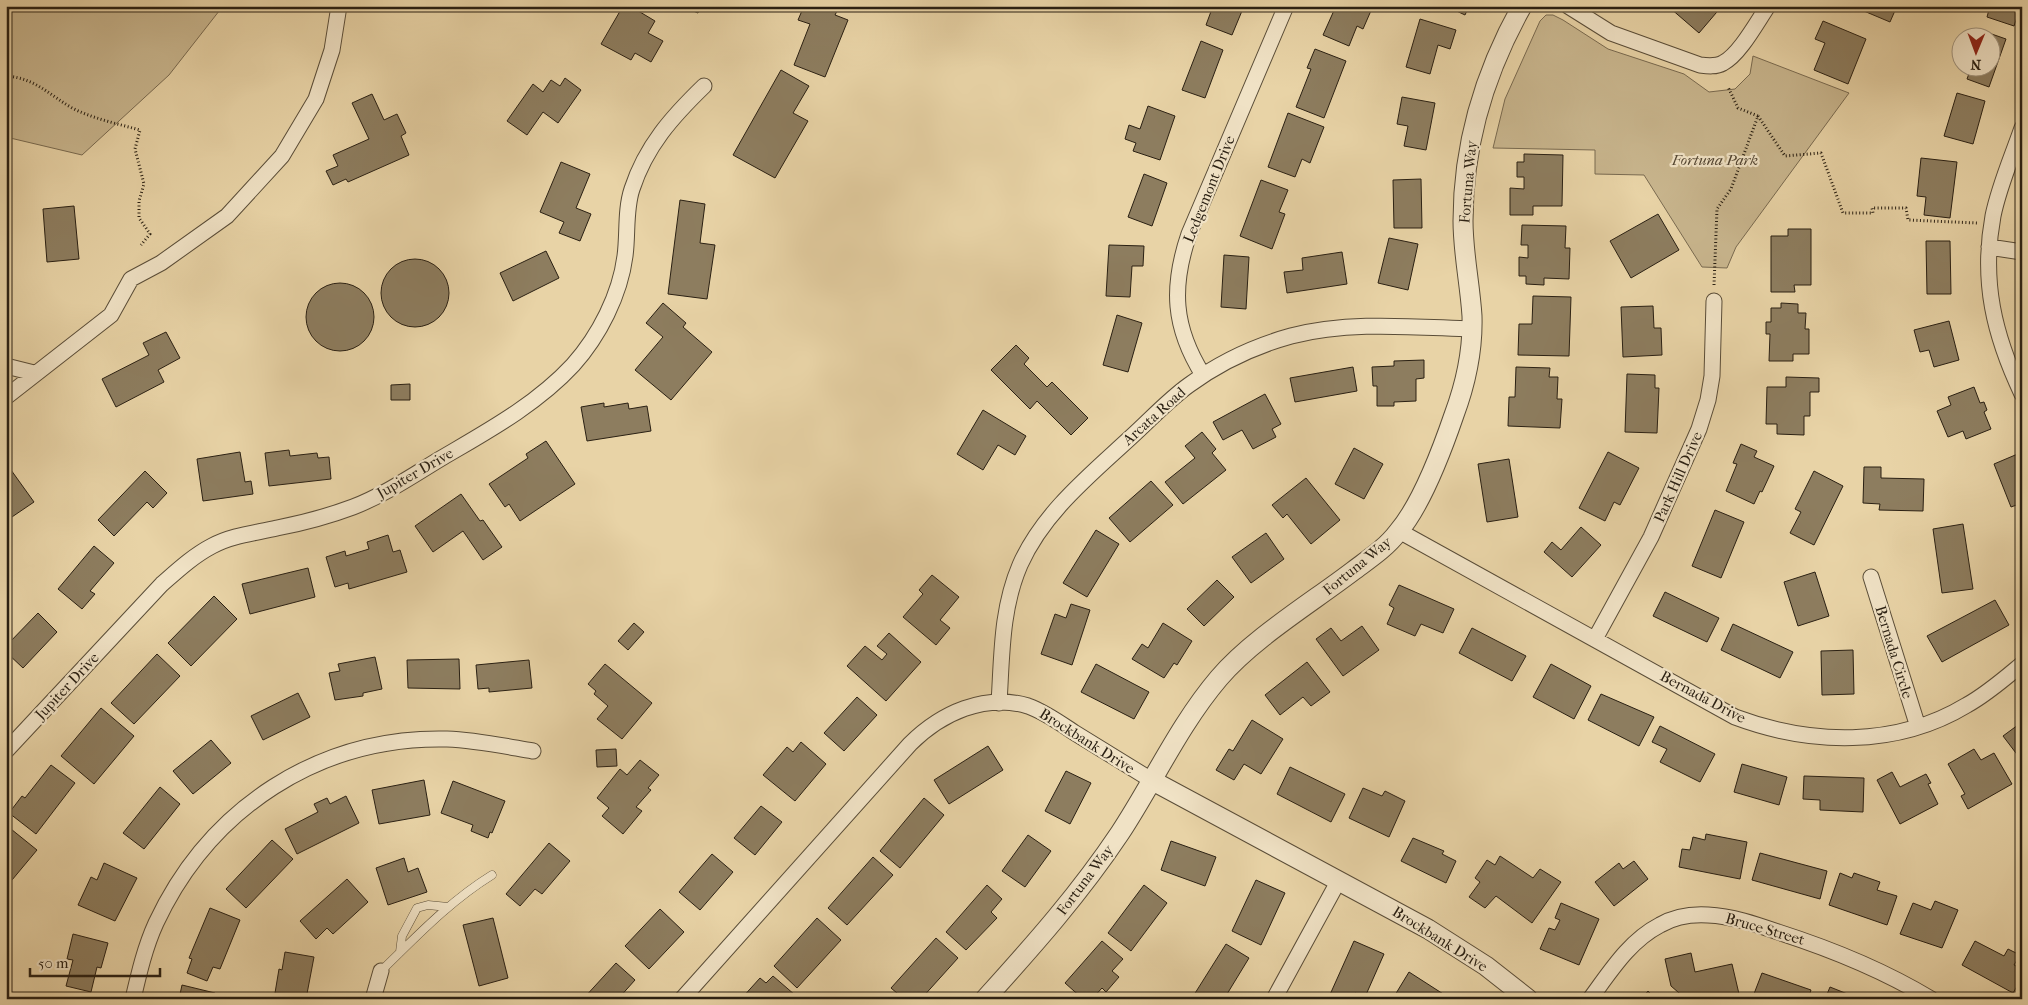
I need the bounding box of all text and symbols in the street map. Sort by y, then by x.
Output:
north arrow [1950,28,2000,78]
text: N [1970,56,1981,73]
street label: Ledgemont Drive [1179,132,1239,245]
street label: Fortuna Way [1455,139,1481,224]
park label: Fortuna Park [1671,151,1758,169]
street label: Arcata Road [1118,382,1190,450]
street label: Park Hill Drive [1650,428,1706,525]
street label: Jupiter Drive [373,444,457,503]
street label: Fortuna Way [1319,532,1396,599]
street label: Bernada Circle [1871,603,1917,701]
street label: Jupiter Drive [31,648,103,724]
street label: Bernada Drive [1657,667,1749,727]
street label: Brockbank Drive [1036,704,1138,778]
street label: Fortuna Way [1053,841,1118,919]
street label: Brockbank Drive [1389,902,1491,976]
street label: Bruce Street [1723,909,1807,949]
scale bar [30,945,160,977]
text: 50 m [38,954,69,972]

